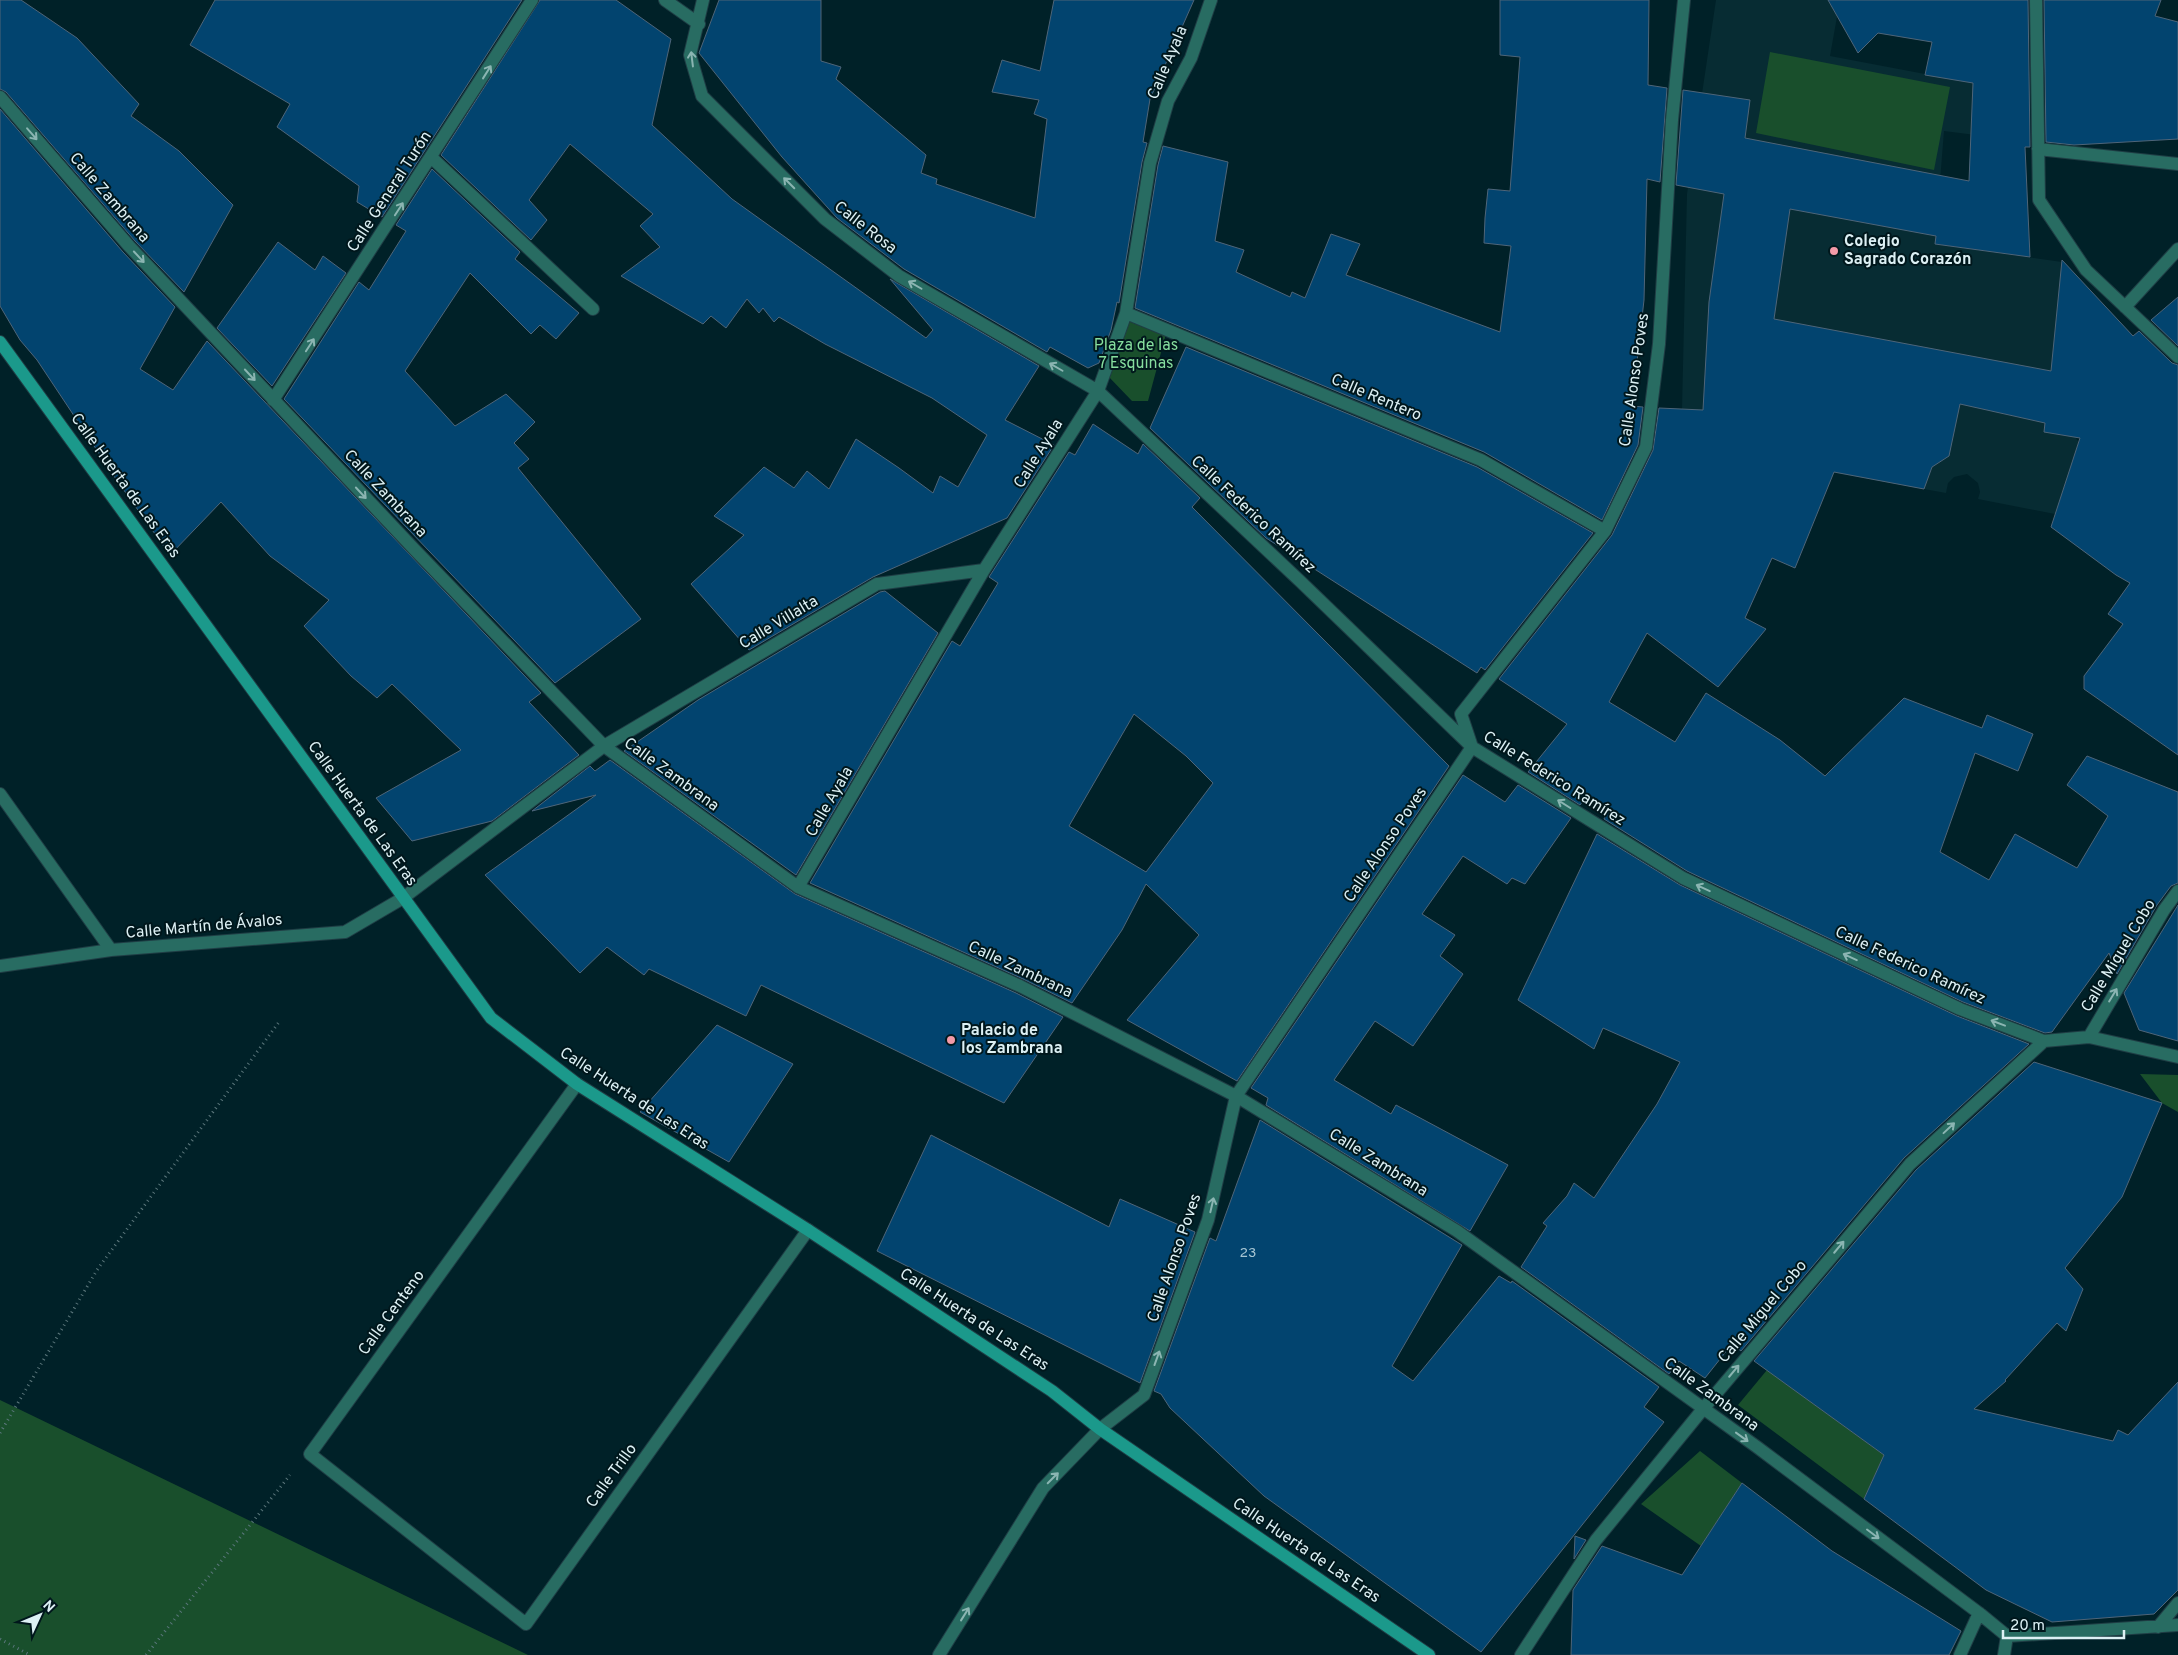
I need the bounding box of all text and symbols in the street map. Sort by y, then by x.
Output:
street label: Calle Ayala [1144,23,1192,103]
one-way arrow [687,51,697,67]
one-way arrow [481,65,492,79]
one-way arrow [26,128,38,141]
street label: Calle General Turón [343,128,437,256]
street label: Calle Zambrana [64,149,154,247]
one-way arrow [783,177,796,189]
street label: Calle Rosa [830,197,900,259]
one-way arrow [394,202,404,216]
place label: Colegio Sagrado Corazón [1844,232,1971,270]
marker: Colegio Sagrado Corazón [1828,245,1840,257]
one-way arrow [133,250,145,263]
one-way arrow [908,280,923,290]
street label: Calle Alonso Poves [1616,312,1654,448]
park label: Plaza de las 7 Esquinas [1094,336,1178,374]
one-way arrow [305,338,315,352]
one-way arrow [1048,362,1063,372]
one-way arrow [244,369,256,381]
street label: Calle Rentero [1328,370,1424,426]
street label: Calle Huerta de Las Eras [66,410,184,562]
street label: Calle Ayala [1010,416,1068,492]
street label: Calle Zambrana [339,446,431,542]
street label: Calle Federico Ramírez [1186,452,1320,578]
one-way arrow [355,487,367,500]
street label: Calle Villalta [736,592,822,654]
street label: Calle Federico Ramírez [1479,727,1629,831]
street label: Calle Zambrana [619,734,723,816]
street label: Calle Huerta de Las Eras [303,738,421,890]
street label: Calle Ayala [802,763,858,841]
street label: Calle Alonso Poves [1340,783,1432,907]
one-way arrow [1557,799,1571,809]
one-way arrow [1696,883,1711,892]
street label: Calle Miguel Cobo [2077,896,2161,1016]
street label: Calle Martín de Ávalos [125,908,283,944]
street label: Calle Federico Ramírez [1831,922,1989,1010]
street label: Calle Zambrana [965,937,1075,1003]
one-way arrow [1843,952,1858,961]
one-way arrow [2109,989,2119,1003]
one-way arrow [1991,1018,2007,1027]
place label: Palacio de los Zambrana [961,1021,1063,1059]
marker: Palacio de los Zambrana [945,1034,957,1046]
street label: Calle Huerta de Las Eras [555,1043,713,1155]
one-way arrow [1943,1122,1956,1134]
street label: Calle Zambrana [1325,1125,1431,1201]
street label: Calle Alonso Poves [1144,1191,1206,1325]
one-way arrow [1208,1197,1217,1213]
one-way arrow [1834,1241,1845,1254]
house number: 23 [1240,1245,1257,1262]
street label: Calle Miguel Cobo [1714,1256,1812,1368]
street label: Calle Huerta de Las Eras [895,1264,1053,1376]
street label: Calle Centeno [354,1266,430,1359]
one-way arrow [1153,1351,1162,1366]
street label: Calle Zambrana [1659,1354,1763,1436]
one-way arrow [1729,1365,1740,1378]
one-way arrow [1735,1432,1749,1442]
street label: Calle Trillo [582,1440,642,1512]
one-way arrow [1047,1471,1059,1484]
street label: Calle Huerta de Las Eras [1228,1494,1384,1608]
one-way arrow [1866,1528,1879,1539]
north arrow [15,1590,65,1640]
text: N [39,1597,58,1617]
one-way arrow [960,1607,970,1621]
scale bar [2003,1608,2124,1640]
text: 20 m [2010,1617,2045,1636]

